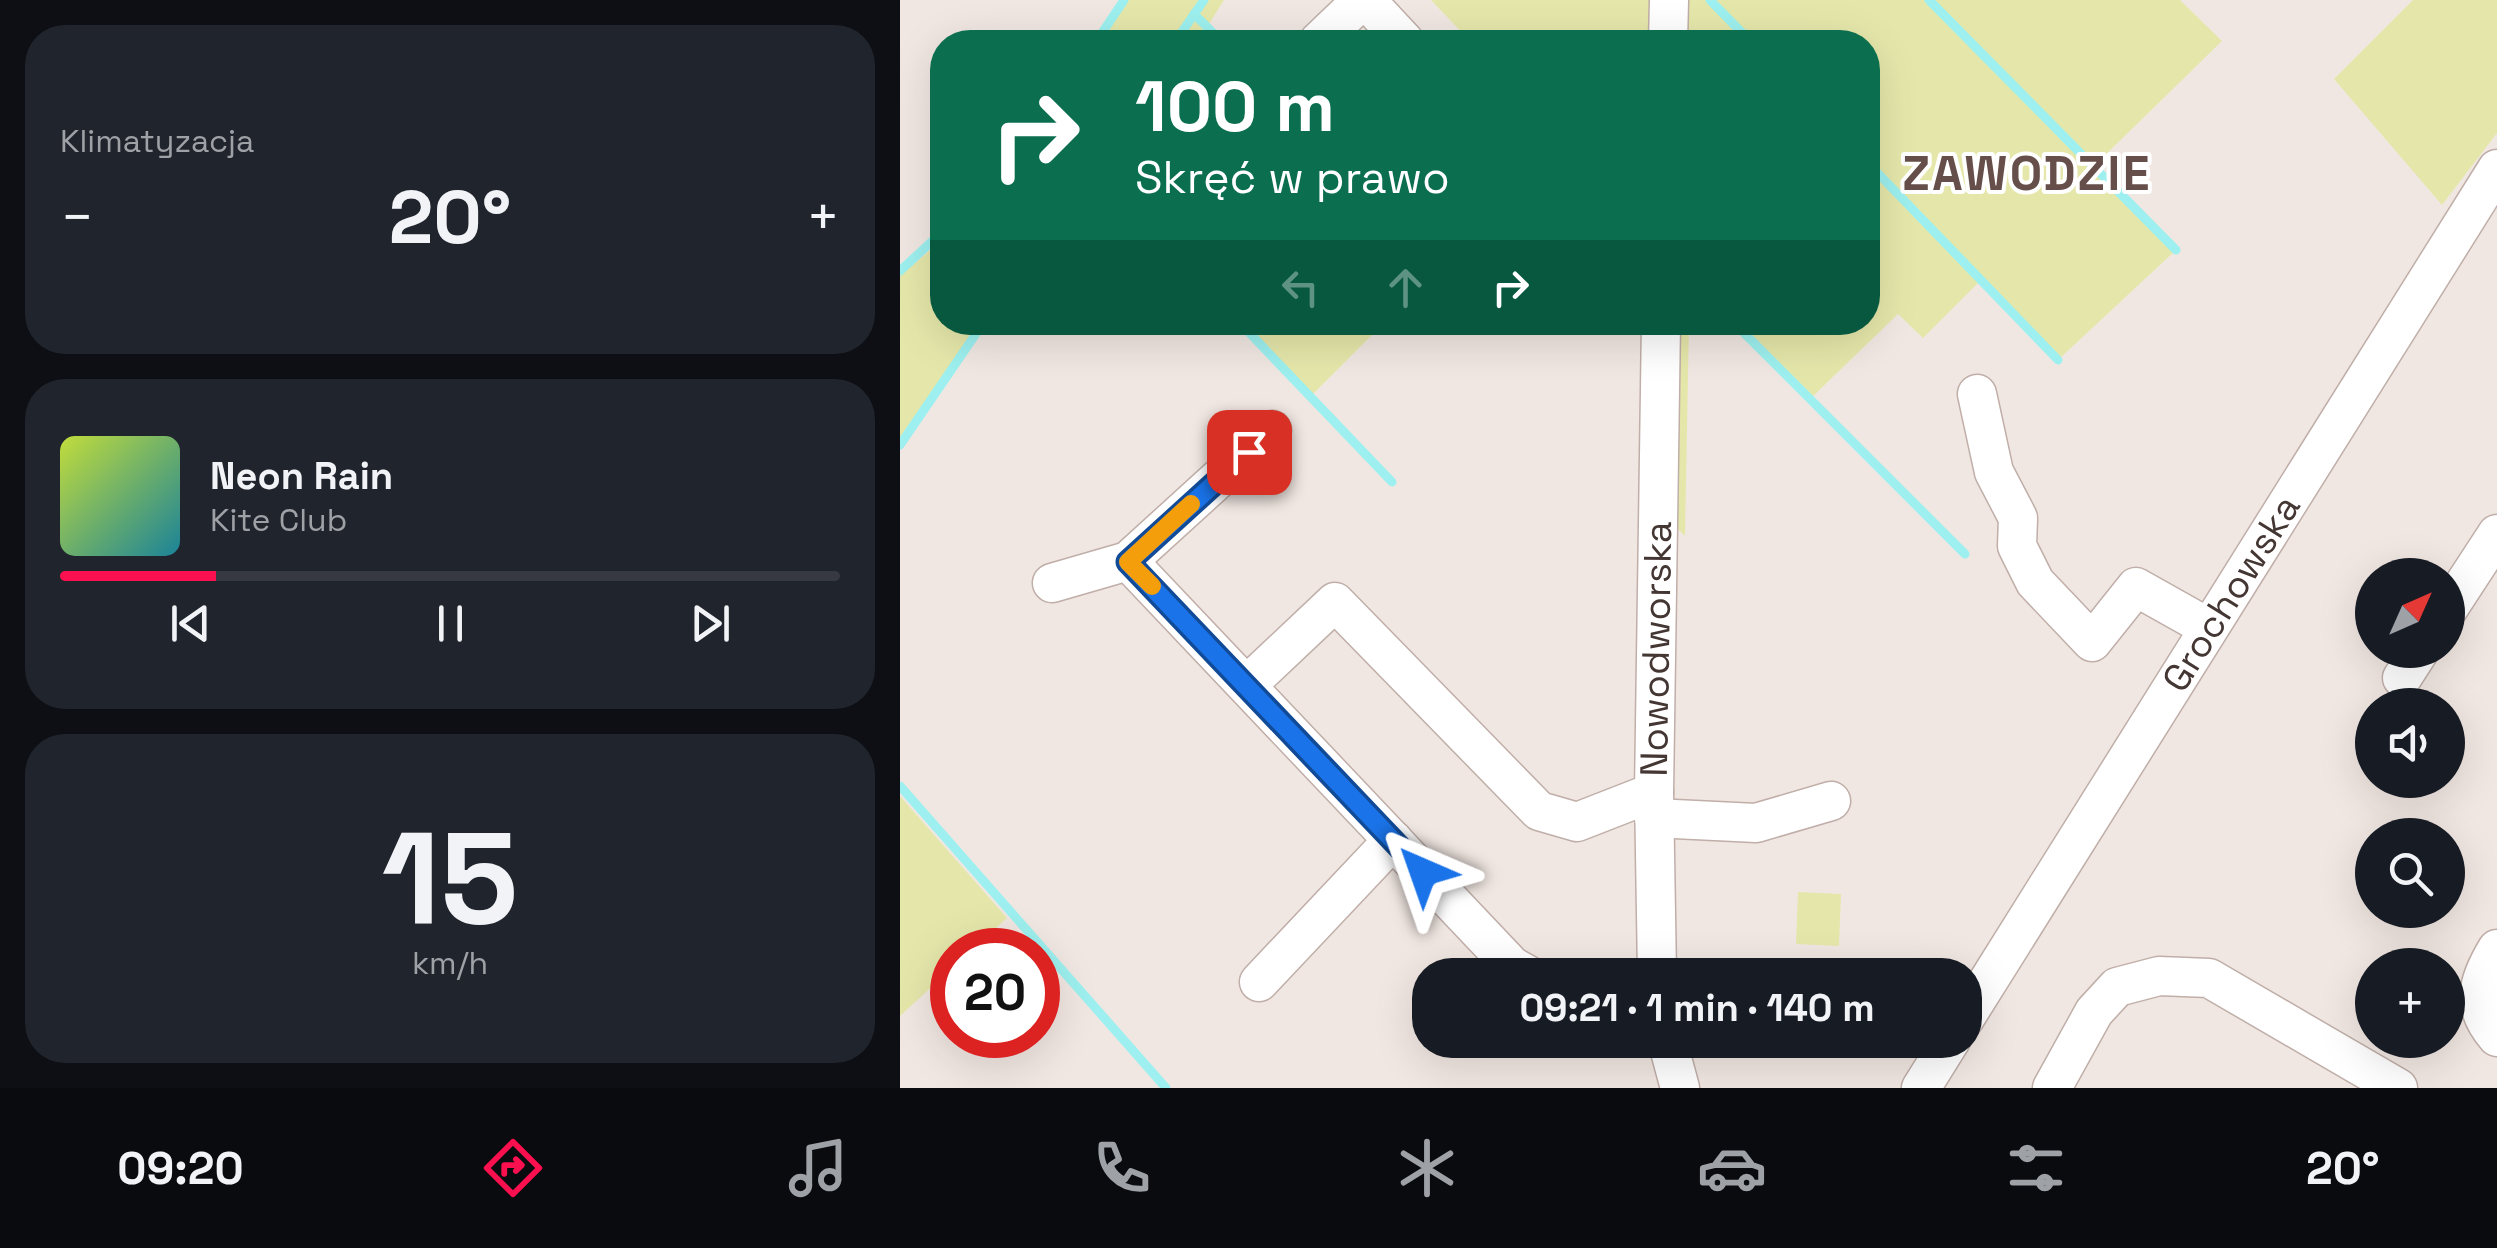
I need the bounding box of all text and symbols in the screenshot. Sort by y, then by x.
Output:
text: 100 m [1135,62,1335,151]
icon: right [970,70,1100,200]
text: Klimatyzacja [60,121,254,161]
district label: ZAWODZIE [1902,143,2152,204]
text: Skręć w prawo [1135,149,1450,206]
text: 20° [389,169,511,265]
text: − [60,182,94,252]
text: + [806,182,840,252]
icon: left [1273,260,1328,315]
icon: ahead [1378,260,1433,315]
icon: right [1483,260,1538,315]
pin [1207,410,1292,495]
icon: arrive [1222,425,1277,480]
text: Neon Rain [210,452,393,500]
street label: Grochowska [2151,486,2311,700]
text: Kite Club [210,500,347,540]
street label: Nowodworska [1630,521,1682,777]
north arrow [2355,558,2465,668]
map controls [2355,558,2465,1058]
icon: previous [163,596,218,651]
icon: pause [423,596,478,651]
icon: next [683,596,738,651]
button: sound [2355,688,2465,798]
text: 15 [382,795,518,961]
button: search [2355,818,2465,928]
position arrow [1371,820,1475,924]
speed limit sign: 20 [930,928,1060,1058]
text: km/h [412,943,488,983]
button: + [2355,948,2465,1058]
text: 09:21 · 1 min · 140 m [1519,984,1875,1032]
icon: directions [478,1133,548,1203]
icon: music [783,1133,853,1203]
icon: phone [1087,1133,1157,1203]
icon: climate [1392,1133,1462,1203]
icon: car [1697,1133,1767,1203]
icon: filters [2001,1133,2071,1203]
text: 09:20 [117,1140,244,1197]
text: 20° [2306,1140,2380,1197]

